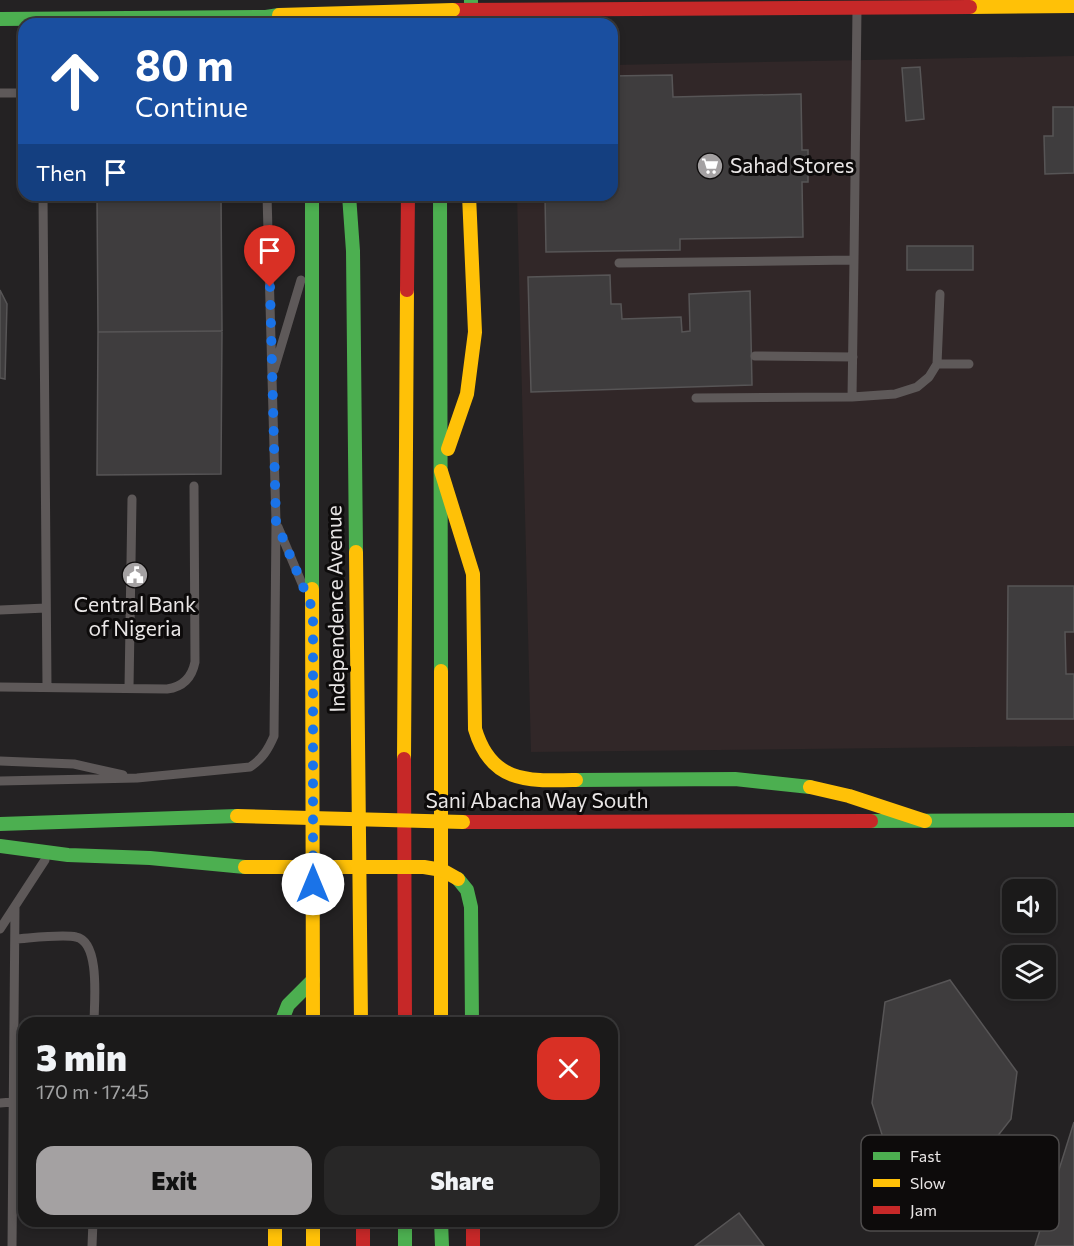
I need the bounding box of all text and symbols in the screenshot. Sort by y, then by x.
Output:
text: 80 m [135,38,234,90]
icon: ahead [36,42,114,120]
text: Continue [135,90,248,123]
supermarket icon: Sahad Stores [695,151,725,181]
place label: Sahad Stores [730,152,854,177]
icon: arrive [99,156,132,189]
text: Then [36,159,87,186]
pin [244,225,295,287]
icon: arrive [253,234,286,267]
street label: Independence Avenue [320,505,349,713]
public building icon: Central Bank of Nigeria [120,560,150,590]
place label: Central Bank of Nigeria [74,591,196,640]
street label: Sani Abacha Way South [425,787,649,812]
position arrow [281,852,345,916]
map controls [1002,879,1056,999]
button: sound [1002,879,1056,933]
button: layers [1002,945,1056,999]
text: 3 min [36,1034,127,1078]
button: close [537,1037,600,1100]
text: 170 m · 17:45 [36,1079,149,1103]
legend [861,1135,1059,1231]
button: Exit [36,1146,312,1215]
button: Share [324,1146,600,1215]
text: Fast [910,1146,941,1165]
text: Slow [910,1173,946,1192]
text: Jam [910,1200,937,1219]

